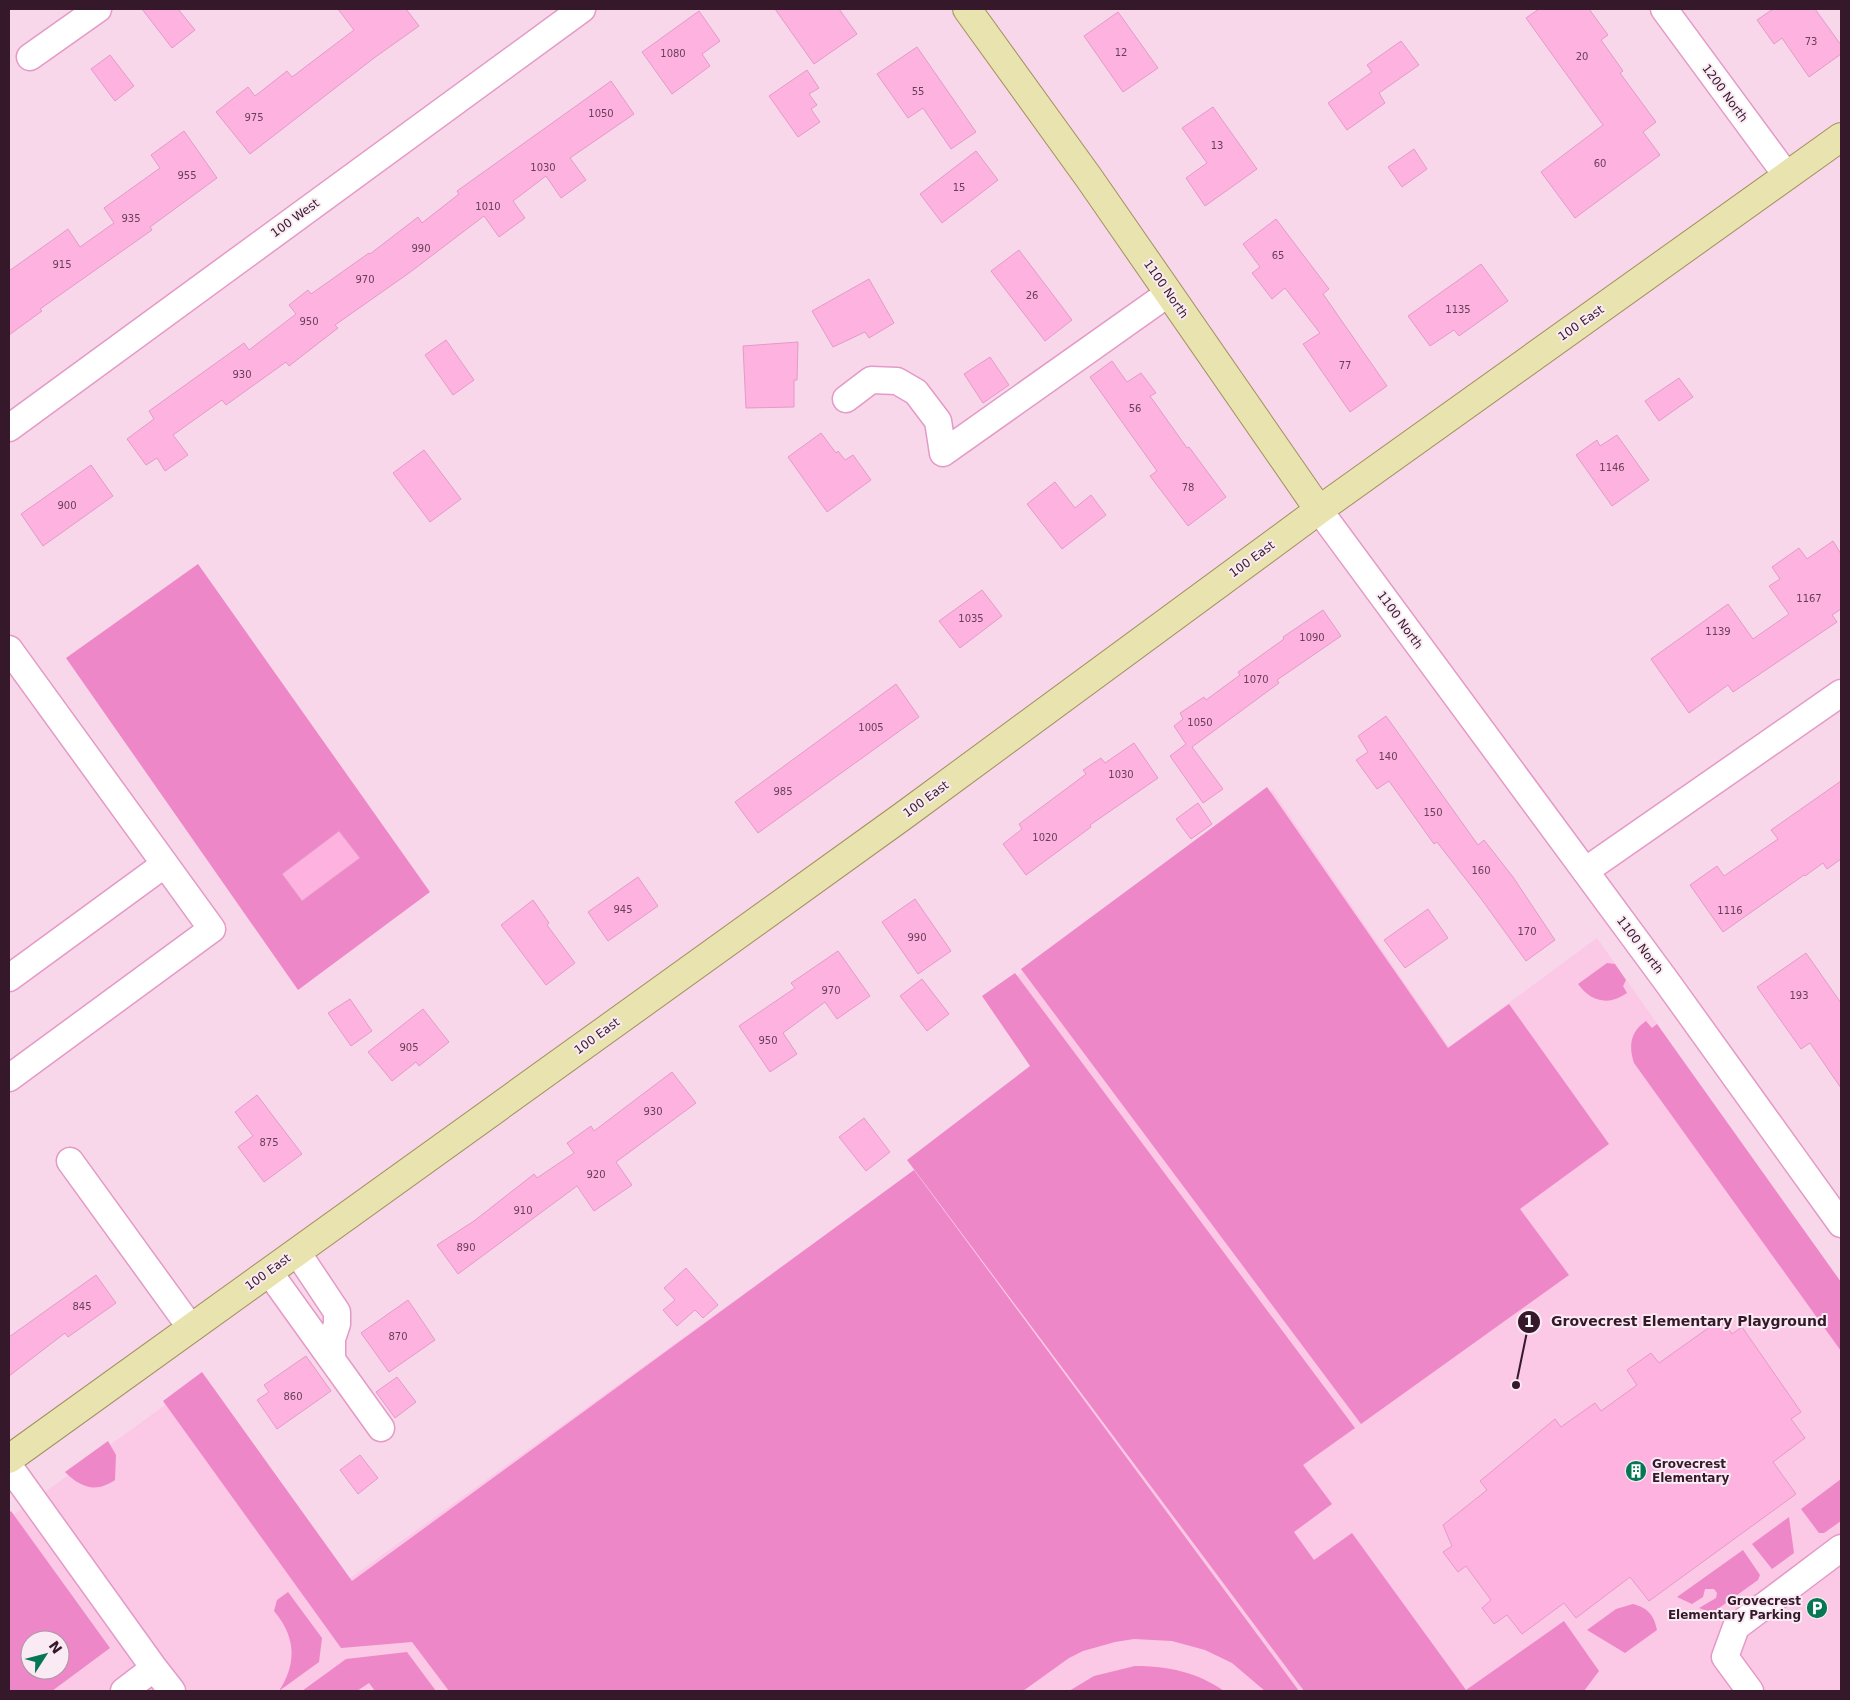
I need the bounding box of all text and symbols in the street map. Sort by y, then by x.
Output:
house number: 73 [1805,36,1817,47]
house number: 12 [1115,47,1127,58]
house number: 1080 [660,48,686,59]
house number: 20 [1576,51,1588,62]
street label: 1200 North [1699,61,1751,125]
house number: 55 [912,86,924,97]
house number: 1050 [588,108,614,119]
house number: 975 [244,112,264,123]
house number: 13 [1211,140,1223,151]
house number: 60 [1594,158,1606,169]
house number: 1030 [530,162,556,173]
house number: 955 [177,170,197,181]
house number: 15 [953,182,965,193]
street label: 100 West [268,196,322,240]
house number: 1010 [475,201,501,212]
house number: 935 [121,213,141,224]
house number: 990 [411,243,431,254]
house number: 65 [1272,250,1284,261]
street label: 1100 North [1141,257,1191,321]
house number: 915 [52,259,72,270]
house number: 970 [355,274,375,285]
house number: 26 [1026,290,1038,301]
street label: 100 East [1555,302,1607,344]
house number: 1135 [1445,304,1471,315]
house number: 950 [299,316,319,327]
house number: 77 [1339,360,1351,371]
house number: 930 [232,369,252,380]
house number: 56 [1129,403,1141,414]
house number: 1146 [1599,462,1625,473]
house number: 78 [1182,482,1194,493]
house number: 900 [57,500,77,511]
street label: 100 East [1227,538,1278,580]
street label: 1100 North [1374,588,1426,652]
house number: 1167 [1796,593,1822,604]
house number: 1035 [958,613,984,624]
house number: 1139 [1705,626,1731,637]
house number: 1090 [1299,632,1325,643]
house number: 1070 [1243,674,1269,685]
house number: 1050 [1187,717,1213,728]
house number: 1005 [858,722,884,733]
house number: 140 [1378,751,1398,762]
house number: 1030 [1108,769,1134,780]
street label: 100 East [901,778,952,820]
house number: 985 [773,786,793,797]
house number: 150 [1423,807,1443,818]
house number: 1020 [1032,832,1058,843]
house number: 160 [1471,865,1491,876]
house number: 945 [613,904,633,915]
house number: 1116 [1717,905,1743,916]
street label: 1100 North [1614,914,1666,976]
house number: 170 [1517,926,1537,937]
house number: 990 [907,932,927,943]
house number: 970 [821,985,841,996]
house number: 193 [1789,990,1809,1001]
street label: 100 East [572,1015,623,1057]
house number: 950 [758,1035,778,1046]
house number: 905 [399,1042,419,1053]
house number: 930 [643,1106,663,1117]
house number: 875 [259,1137,279,1148]
house number: 920 [586,1169,606,1180]
house number: 910 [513,1205,533,1216]
house number: 890 [456,1242,476,1253]
street label: 100 East [243,1251,294,1293]
house number: 845 [72,1301,92,1312]
callout: Grovecrest Elementary Playground [1516,1307,1837,1336]
text: 1 [1524,1313,1534,1331]
text: Grovecrest Elementary Playground [1551,1313,1827,1329]
house number: 870 [388,1331,408,1342]
house number: 860 [283,1391,303,1402]
place label: Grovecrest Elementary [1652,1457,1729,1485]
building icon: Grovecrest Elementary [1624,1459,1648,1483]
place label: Grovecrest Elementary Parking [1668,1594,1801,1622]
parking icon: Grovecrest Elementary Parking [1805,1596,1829,1620]
north arrow [20,1630,70,1680]
text: N [46,1638,65,1657]

